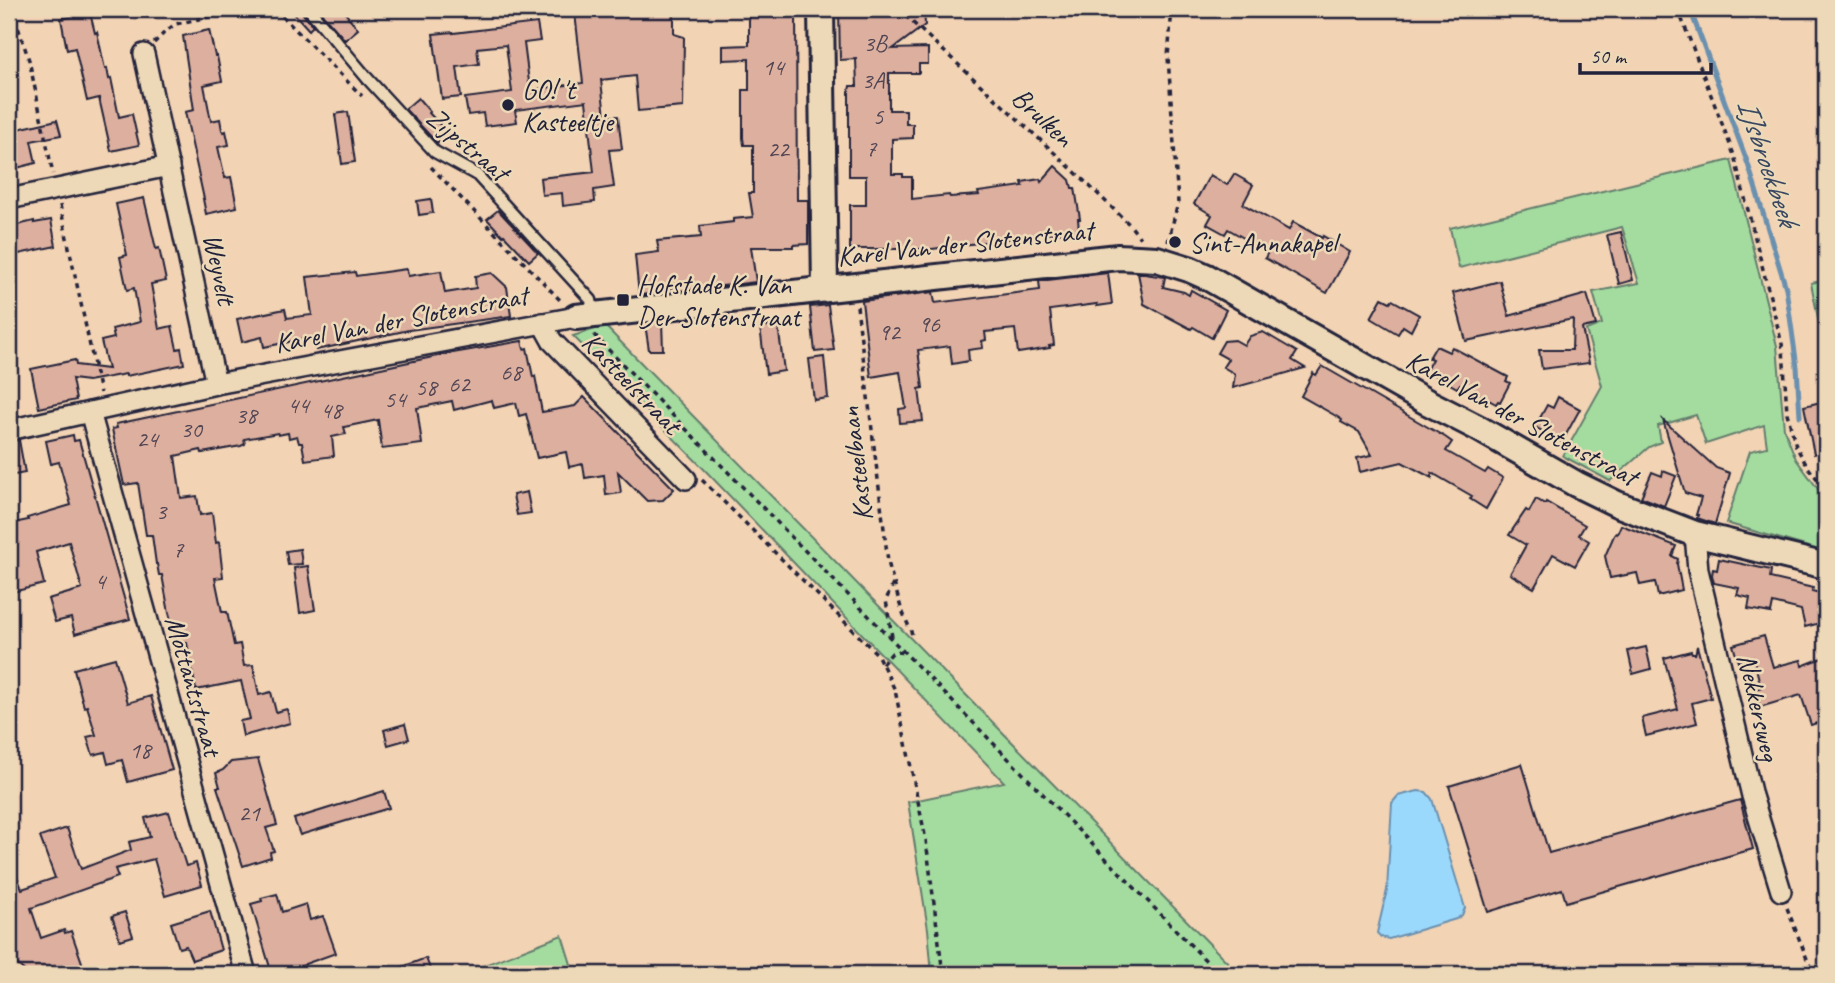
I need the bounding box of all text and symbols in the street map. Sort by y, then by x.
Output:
house number: 3B [863,28,888,58]
scale bar [1580,32,1711,76]
text: 50 m [1590,43,1628,69]
house number: 14 [762,52,786,82]
house number: 3A [862,65,885,95]
place label: GO! 't Kasteeltje [522,72,615,139]
street label: Brulken [1005,80,1082,155]
water label: IJsbroekbeek [1729,94,1809,236]
marker: GO! 't Kasteeltje [500,97,516,113]
street label: Zijpstraat [420,99,519,191]
house number: 5 [873,101,885,131]
house number: 7 [866,133,878,163]
house number: 22 [767,134,791,164]
street label: Karel Van der Slotenstraat [835,212,1098,274]
place label: Sint-Annakapel [1189,225,1342,260]
street label: Weyvelt [195,230,245,310]
marker: Sint-Annakapel [1167,234,1183,250]
place label: Hofstade K. Van Der Slotenstraat [637,267,803,334]
street label: Karel Van der Slotenstraat [272,277,534,361]
marker: Hofstade K. Van Der Slotenstraat [615,292,631,308]
house number: 96 [918,309,941,339]
house number: 92 [878,317,902,347]
street label: Kasteelstraat [575,325,691,443]
street label: Karel Van der Slotenstraat [1400,342,1647,496]
house number: 68 [500,357,524,387]
house number: 62 [448,369,472,399]
house number: 58 [415,372,439,402]
house number: 54 [384,384,408,414]
house number: 44 [287,390,311,420]
house number: 48 [320,395,344,425]
house number: 38 [235,400,259,430]
street label: Kasteelbaan [832,405,880,523]
house number: 30 [180,414,204,444]
house number: 24 [136,424,160,454]
house number: 3 [156,496,169,526]
house number: 7 [173,534,185,564]
house number: 4 [95,566,108,596]
street label: Mottantstraat [157,612,231,762]
street label: Nekkersweg [1730,650,1789,766]
house number: 18 [129,735,153,765]
house number: 21 [238,798,261,828]

